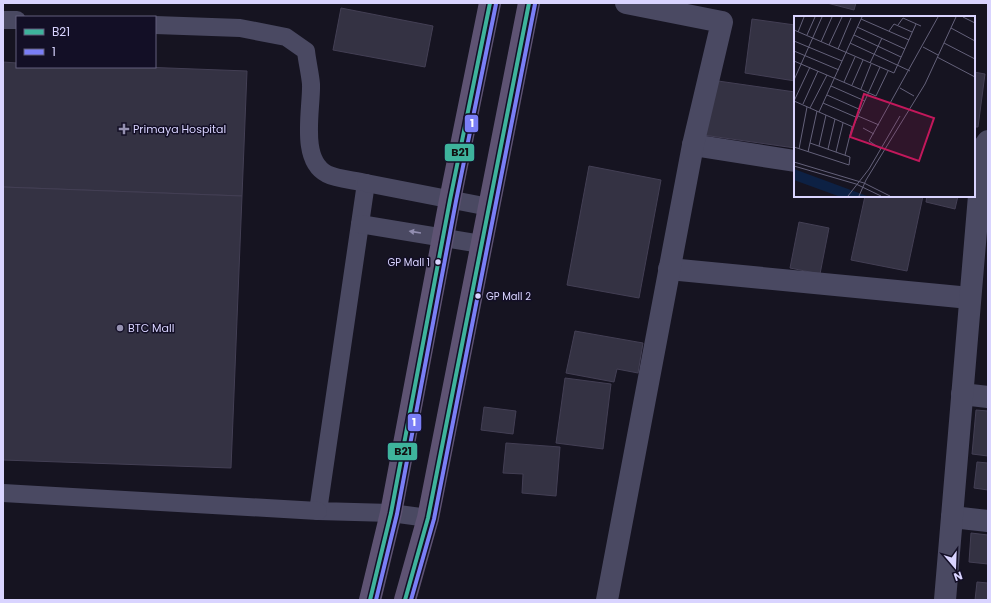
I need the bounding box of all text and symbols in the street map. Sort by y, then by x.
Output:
legend [16,16,156,68]
inset map [794,16,975,197]
text: B21 [52,23,70,40]
text: 1 [52,43,56,60]
line badge: 1 [464,114,479,133]
text: 1 [470,115,474,131]
place label: Primaya Hospital [133,121,226,137]
marker: Primaya Hospital [118,123,130,135]
line badge: B21 [444,143,475,162]
text: B21 [451,144,469,160]
one-way arrow [409,229,421,235]
place label: GP Mall 1 [388,255,430,270]
marker: GP Mall 1 [433,257,443,267]
place label: GP Mall 2 [486,289,531,304]
marker: GP Mall 2 [473,291,483,301]
place label: BTC Mall [128,320,174,336]
marker: BTC Mall [115,323,125,333]
line badge: 1 [407,413,422,432]
text: 1 [412,414,416,430]
line badge: B21 [387,442,418,461]
text: B21 [394,443,412,459]
north arrow [935,547,975,587]
text: N [952,568,965,585]

